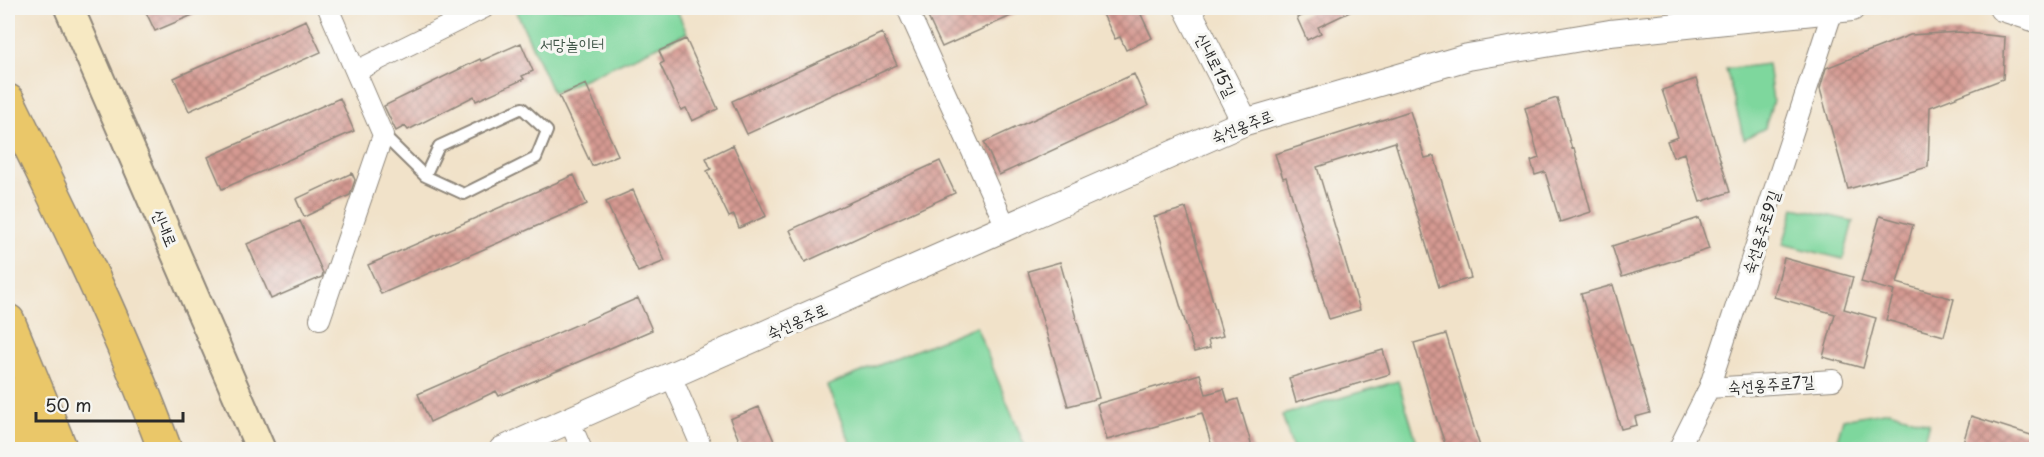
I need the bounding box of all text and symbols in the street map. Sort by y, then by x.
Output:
street label: 신내로15길 [1191,28,1243,101]
park label: 서당놀이터 [540,31,604,55]
street label: 숙선옹주로 [1207,102,1276,148]
street label: 숙선옹주로9길 [1735,187,1785,277]
street label: 신내로 [147,205,185,250]
street label: 숙선옹주로 [762,296,831,344]
street label: 숙선옹주로7길 [1727,368,1815,398]
scale bar [36,385,183,423]
text: 50 m [45,391,92,418]

